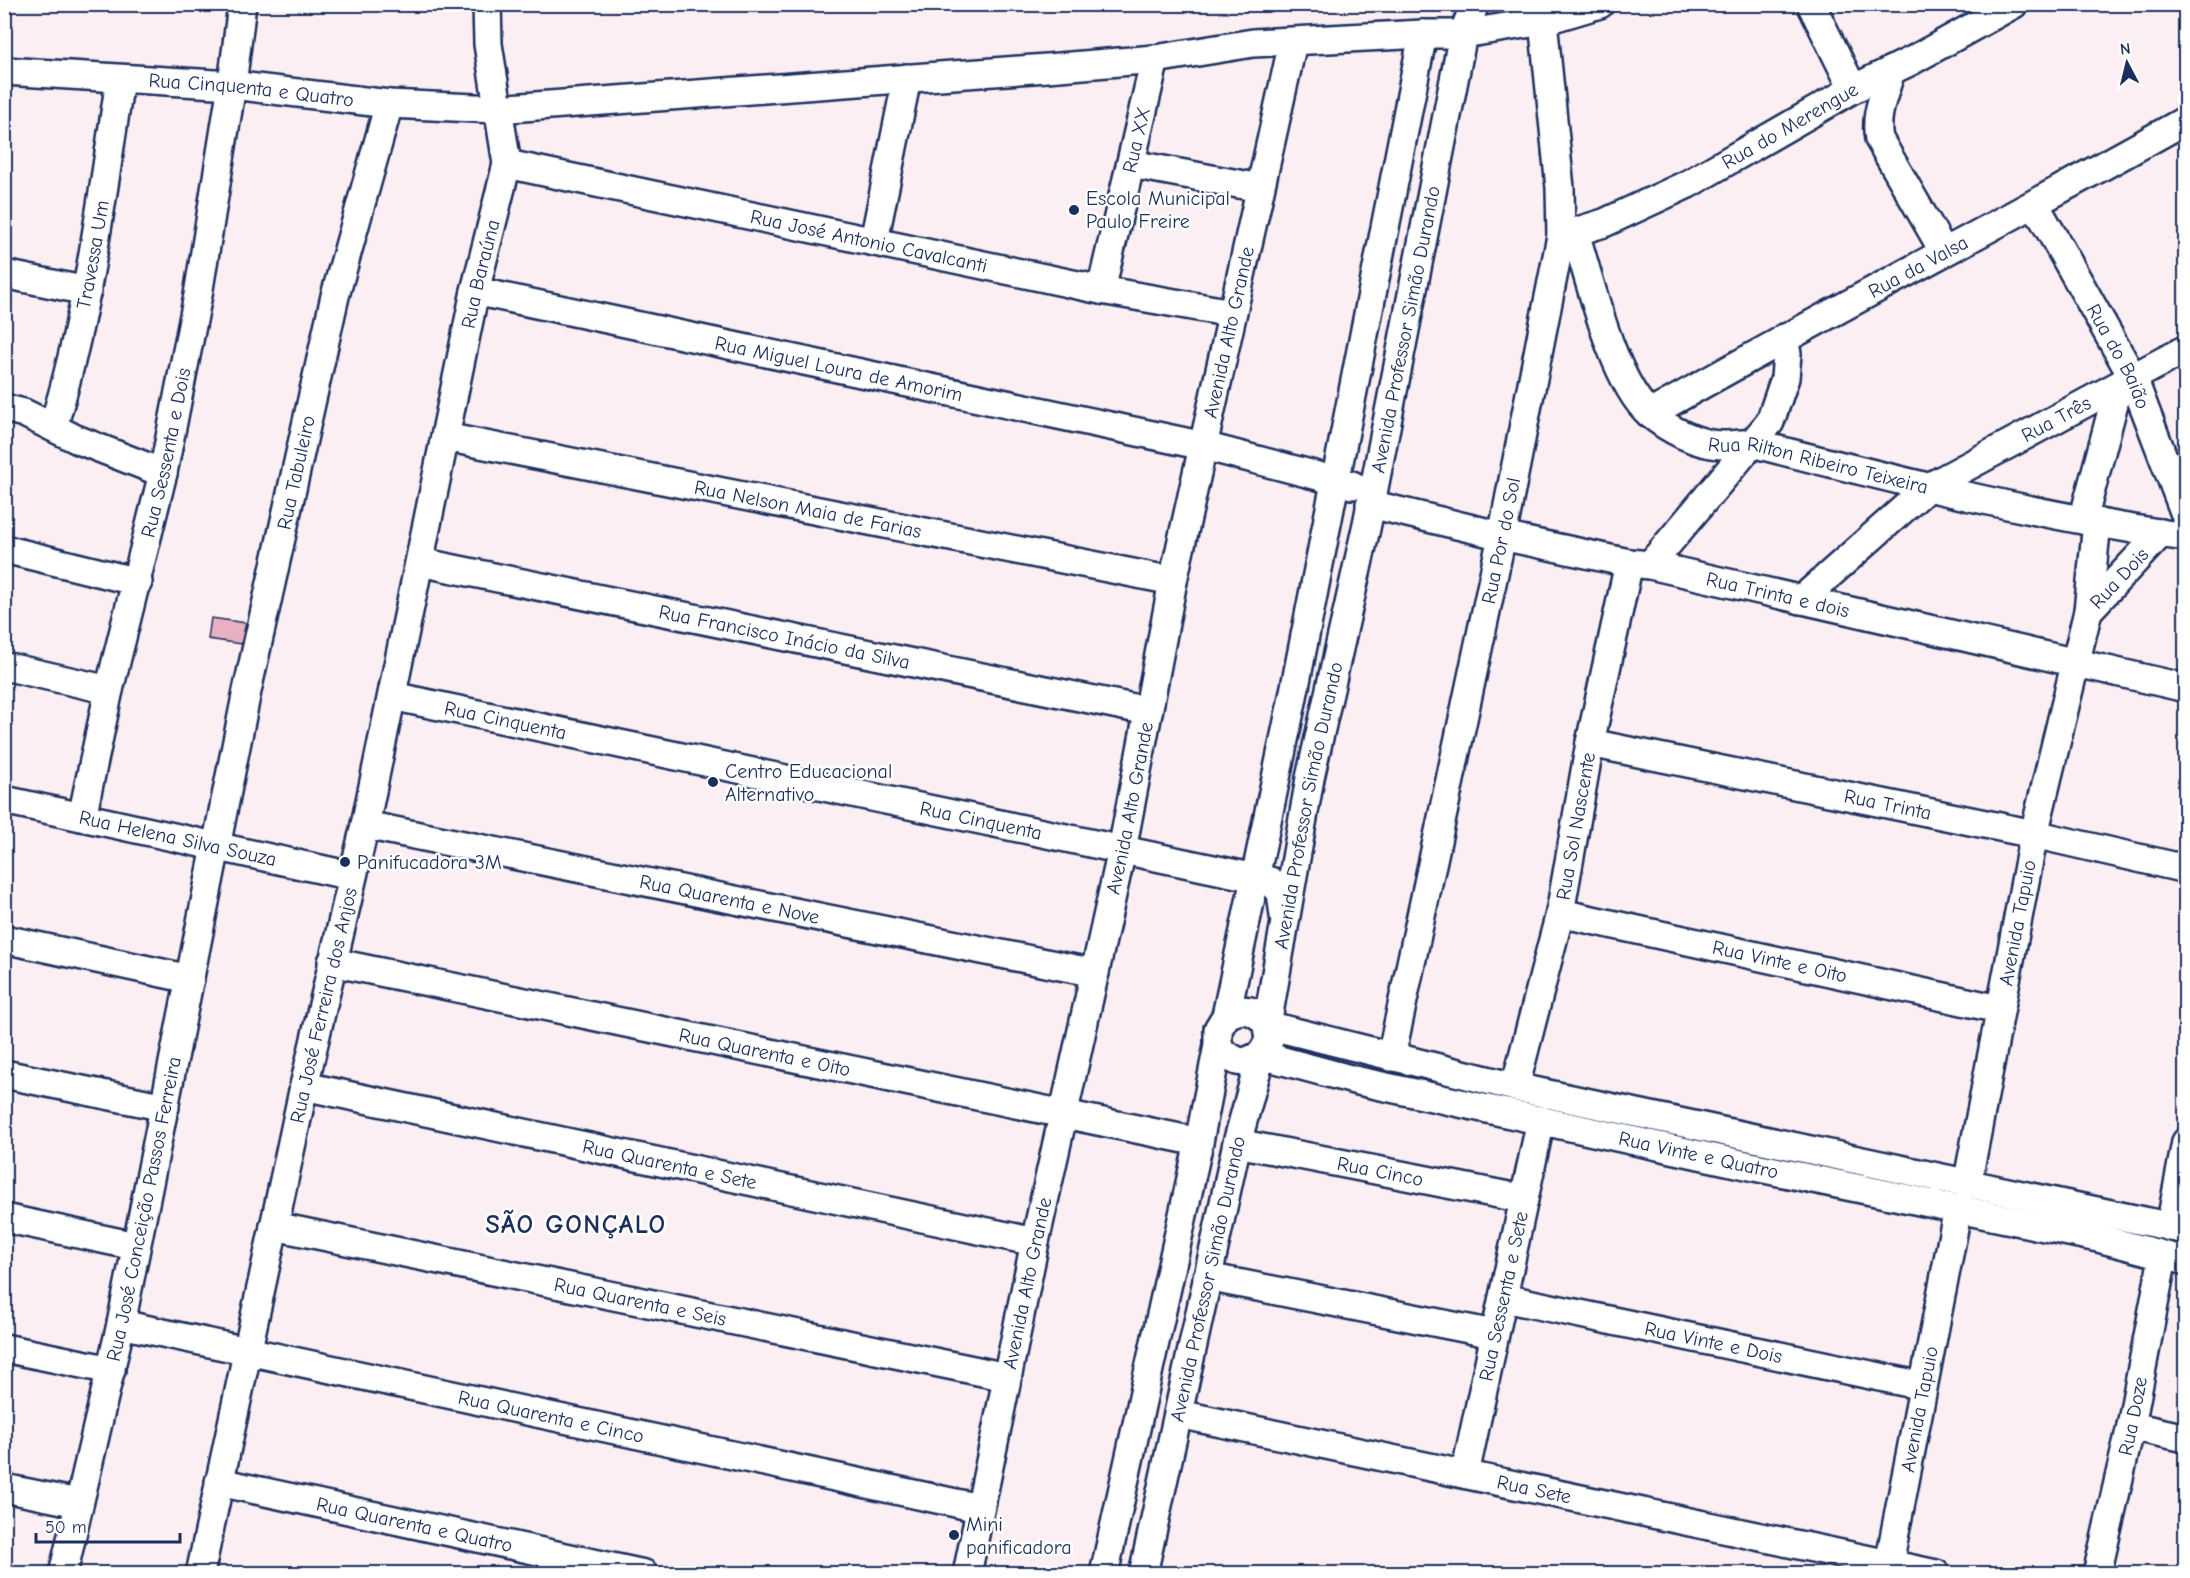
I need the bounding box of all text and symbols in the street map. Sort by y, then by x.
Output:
north arrow [2097,33,2157,93]
text: N [2119,40,2132,59]
street label: Rua Cinquenta e Quatro [148,69,355,112]
street label: Rua do Merengue [1718,78,1862,174]
street label: Rua XX [1118,105,1155,175]
street label: Avenida Professor Simão Durando [1366,184,1445,475]
place label: Escola Municipal Paulo Freire [1086,187,1230,233]
street label: Travessa Um [72,199,114,311]
marker: Escola Municipal Paulo Freire [1067,203,1081,217]
street label: Rua José Antonio Cavalcanti [748,205,989,278]
street label: Rua Baraúna [457,217,505,331]
street label: Rua da Valsa [1865,231,1972,303]
street label: Avenida Alto Grande [1199,244,1259,420]
street label: Rua do Baião [2082,300,2155,412]
street label: Rua Miguel Loura de Amorim [713,331,965,406]
street label: Rua Sessenta e Dois [136,366,195,540]
street label: Rua Três [2018,391,2095,447]
street label: Rua Tabuleiro [272,413,320,532]
street label: Rua Rilton Ribeiro Teixeira [1707,432,1930,499]
street label: Rua Por do Sol [1477,475,1525,606]
street label: Rua Nelson Maia de Farias [692,476,924,543]
street label: Rua Dois [2085,543,2153,614]
street label: Rua Trinta e dois [1704,567,1852,622]
street label: Rua Francisco Inácio da Silva [657,600,912,674]
street label: Avenida Professor Simão Durando [1269,660,1348,951]
street label: Rua Cinquenta [442,696,569,744]
street label: Avenida Alto Grande [1102,720,1158,897]
street label: Rua Sol Nascente [1552,751,1600,902]
place label: Centro Educacional Alternativo [725,760,892,806]
marker: Centro Educacional Alternativo [706,775,720,789]
street label: Rua Trinta [1842,784,1933,825]
street label: Rua Cinquenta [918,797,1044,845]
street label: Rua Helena Silva Souza [77,806,279,871]
place label: Panifucadora 3M [357,851,502,874]
marker: Panifucadora 3M [338,855,352,869]
street label: Avenida Tapuio [1994,858,2041,988]
street label: Rua Quarenta e Nove [638,870,821,929]
street label: Rua José Ferreira dos Anjos [285,885,362,1125]
street label: Rua Vinte e Oito [1710,936,1849,987]
street label: Rua Quarenta e Oito [677,1023,852,1081]
street label: Rua José Conceição Passos Ferreira [102,1055,186,1364]
street label: Rua Vinte e Quatro [1617,1127,1780,1184]
street label: Avenida Professor Simão Durando [1165,1133,1250,1424]
street label: Rua Quarenta e Sete [580,1135,759,1194]
street label: Rua Cinco [1335,1152,1425,1191]
street label: Avenida Alto Grande [998,1195,1057,1371]
district label: SÃO GONÇALO [485,1209,667,1240]
street label: Rua Sessenta e Sete [1474,1209,1533,1383]
street label: Rua Quarenta e Seis [552,1273,728,1331]
street label: Rua Vinte e Dois [1642,1317,1784,1368]
street label: Avenida Tapuio [1896,1344,1943,1474]
street label: Rua Doze [2114,1375,2152,1458]
street label: Rua Quarenta e Cinco [456,1386,646,1448]
street label: Rua Sete [1495,1471,1573,1509]
street label: Rua Quarenta e Quatro [314,1492,515,1557]
scale bar [36,1506,180,1544]
place label: Mini panificadora [966,1513,1072,1559]
text: 50 m [45,1517,87,1538]
marker: Mini panificadora [947,1528,961,1542]

